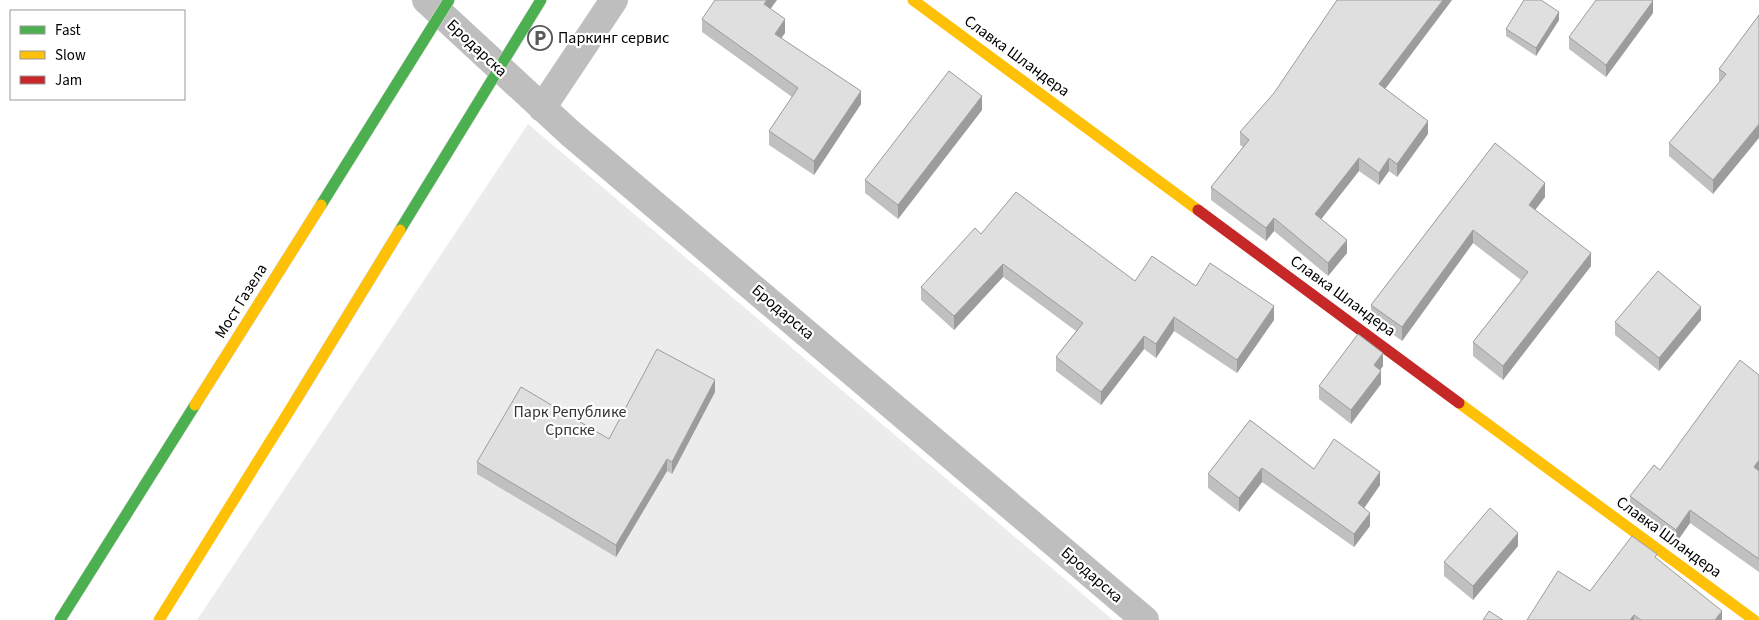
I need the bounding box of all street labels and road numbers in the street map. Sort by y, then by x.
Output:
street label: Славка Шландера [960,10,1074,102]
street label: Бродарска [442,14,512,82]
street label: Славка Шландера [1286,250,1400,342]
street label: Мост Газела [209,259,273,343]
street label: Бродарска [747,279,819,345]
street label: Славка Шландера [1612,491,1726,583]
street label: Бродарска [1056,542,1128,608]

